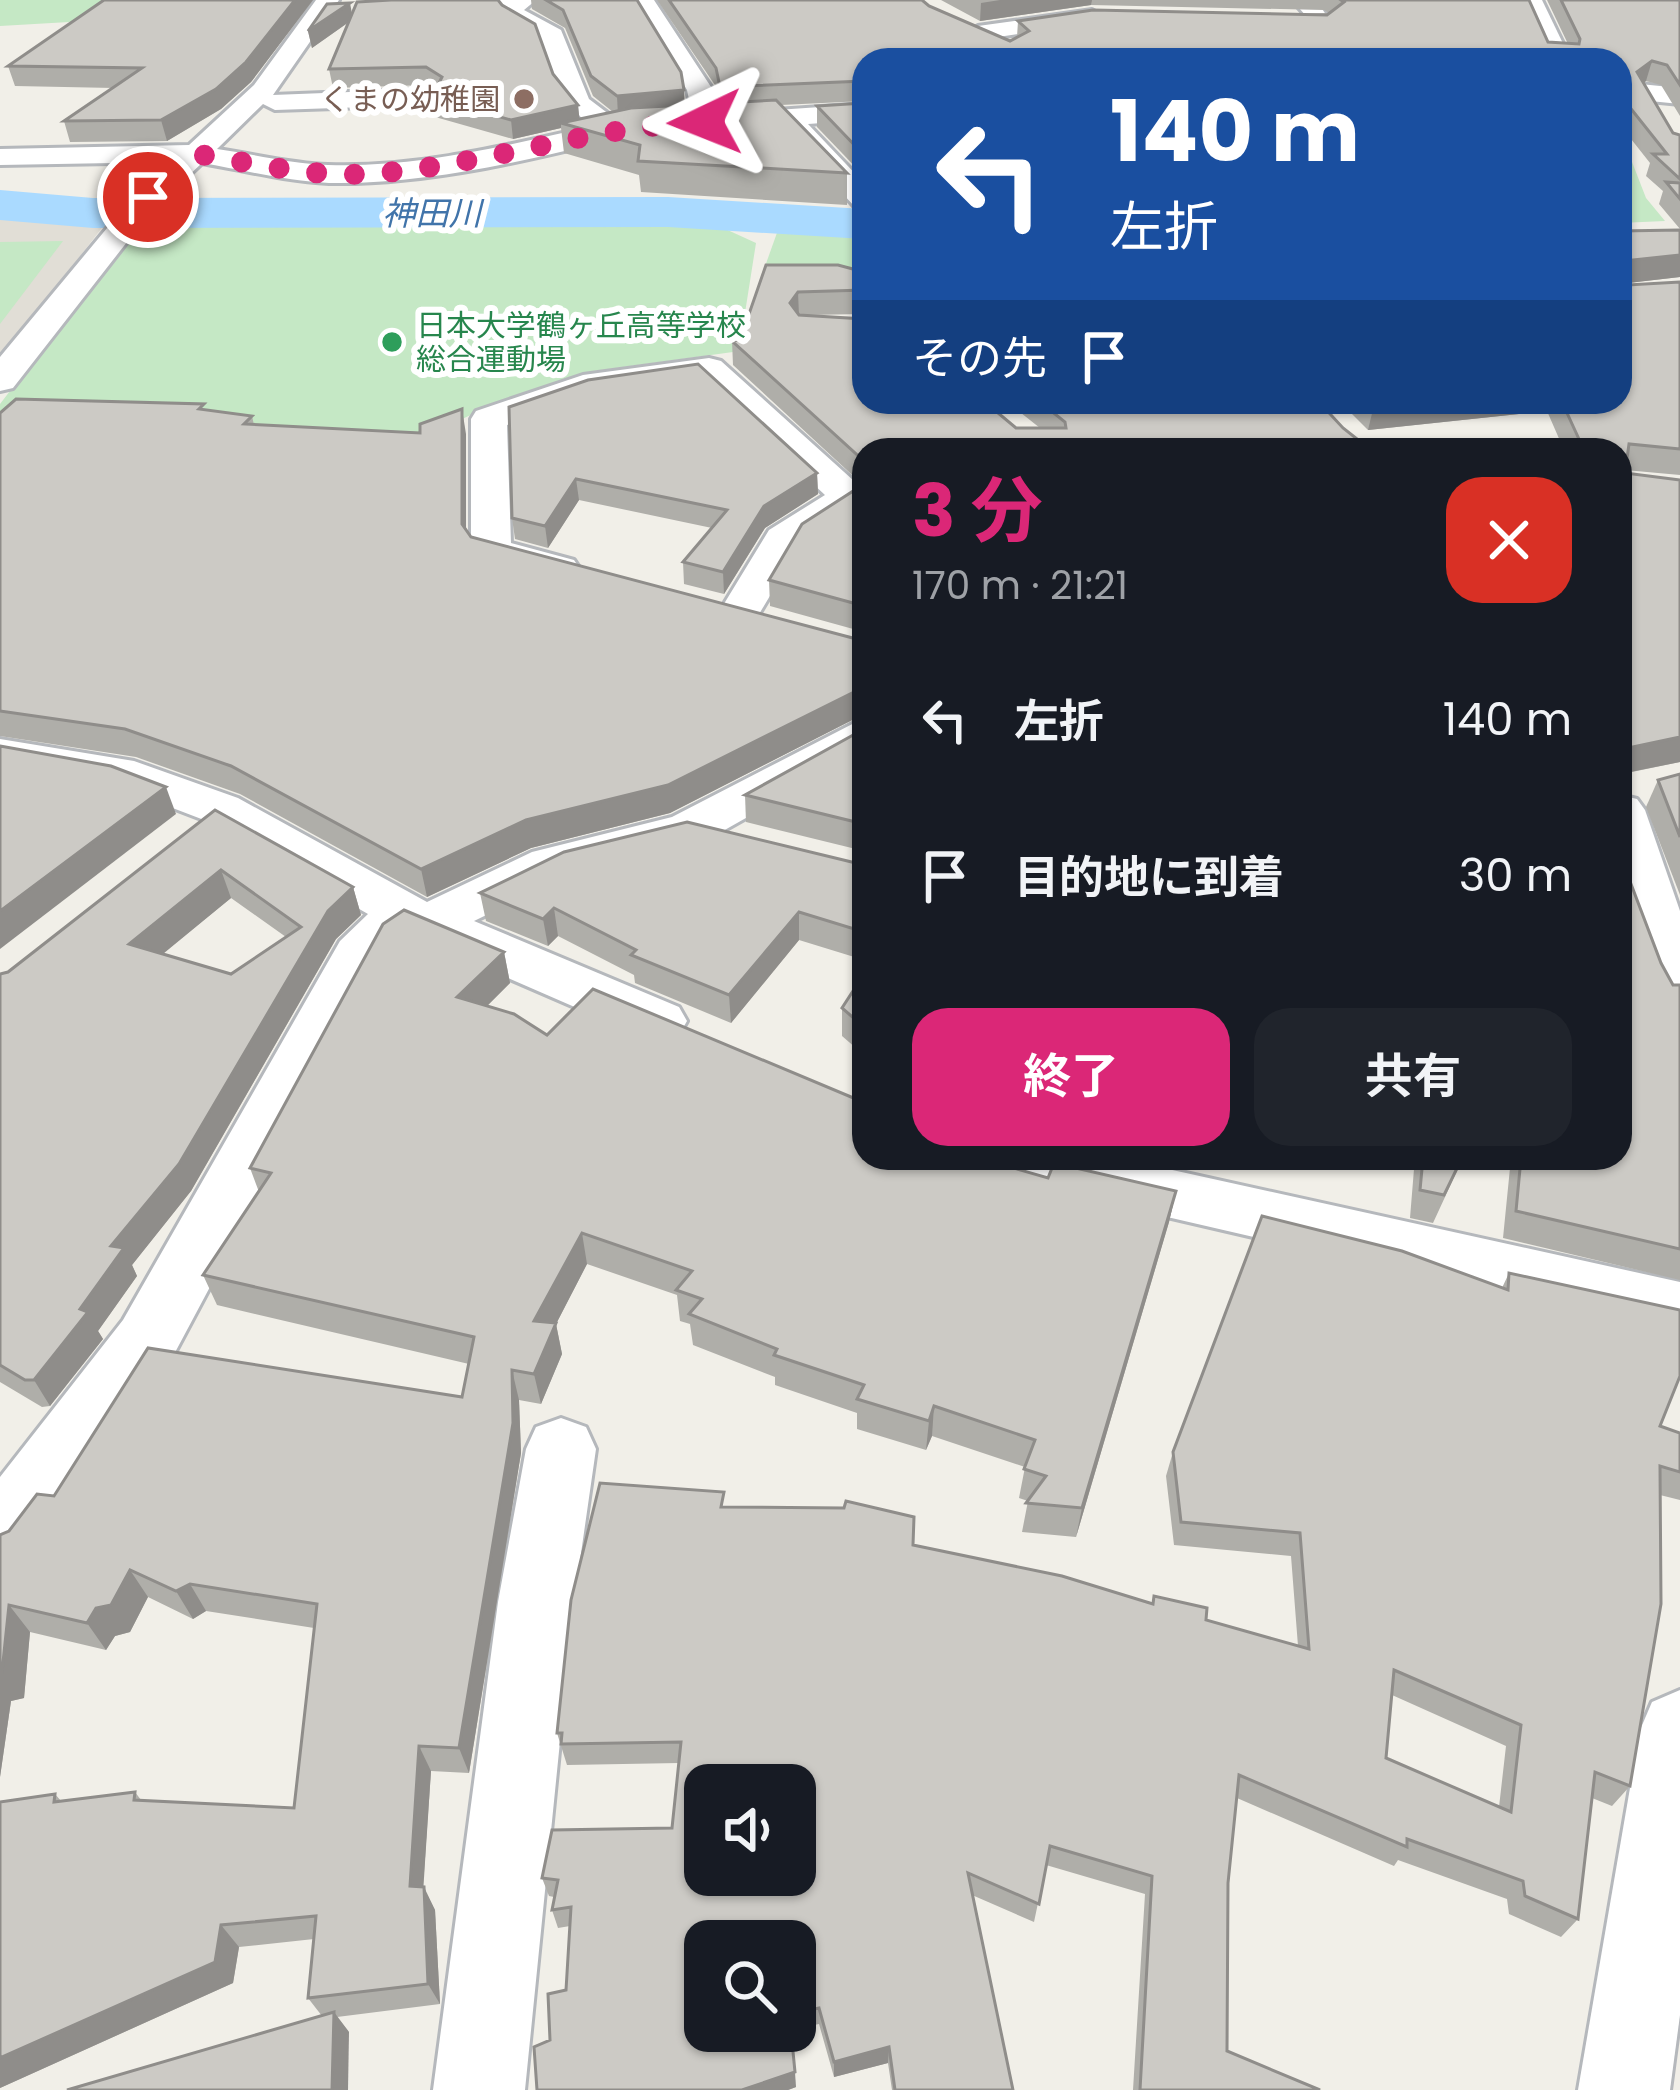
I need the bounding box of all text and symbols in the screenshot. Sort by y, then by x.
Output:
position arrow [642,59,768,185]
text: 140 m [1110,73,1360,190]
place label: くまの幼稚園 [320,78,500,121]
marker: くまの幼稚園 [511,86,537,112]
icon: left [912,96,1068,252]
pin [97,146,199,248]
icon: arrive [115,164,181,230]
text: 左折 [1110,189,1218,265]
water label: 神田川 [383,190,485,237]
place label: 日本大学鶴ヶ丘高等学校 総合運動場 [416,304,746,381]
icon: arrive [1071,324,1137,390]
text: その先 [912,327,1047,390]
marker: 日本大学鶴ヶ丘高等学校 総合運動場 [379,329,405,355]
text: 3 分 [912,460,1043,561]
button: close [1446,477,1572,603]
text: 170 m · 21:21 [912,558,1128,613]
icon: left [912,687,978,753]
text: 140 m [1443,688,1572,751]
text: 左折 [1014,690,1104,753]
icon: arrive [912,843,978,909]
text: 30 m [1459,844,1572,907]
text: 目的地に到着 [1014,846,1284,909]
button: 終了 [912,1008,1230,1146]
button: 共有 [1254,1008,1572,1146]
map controls [684,1764,816,2052]
button: sound [684,1764,816,1896]
button: search [684,1920,816,2052]

